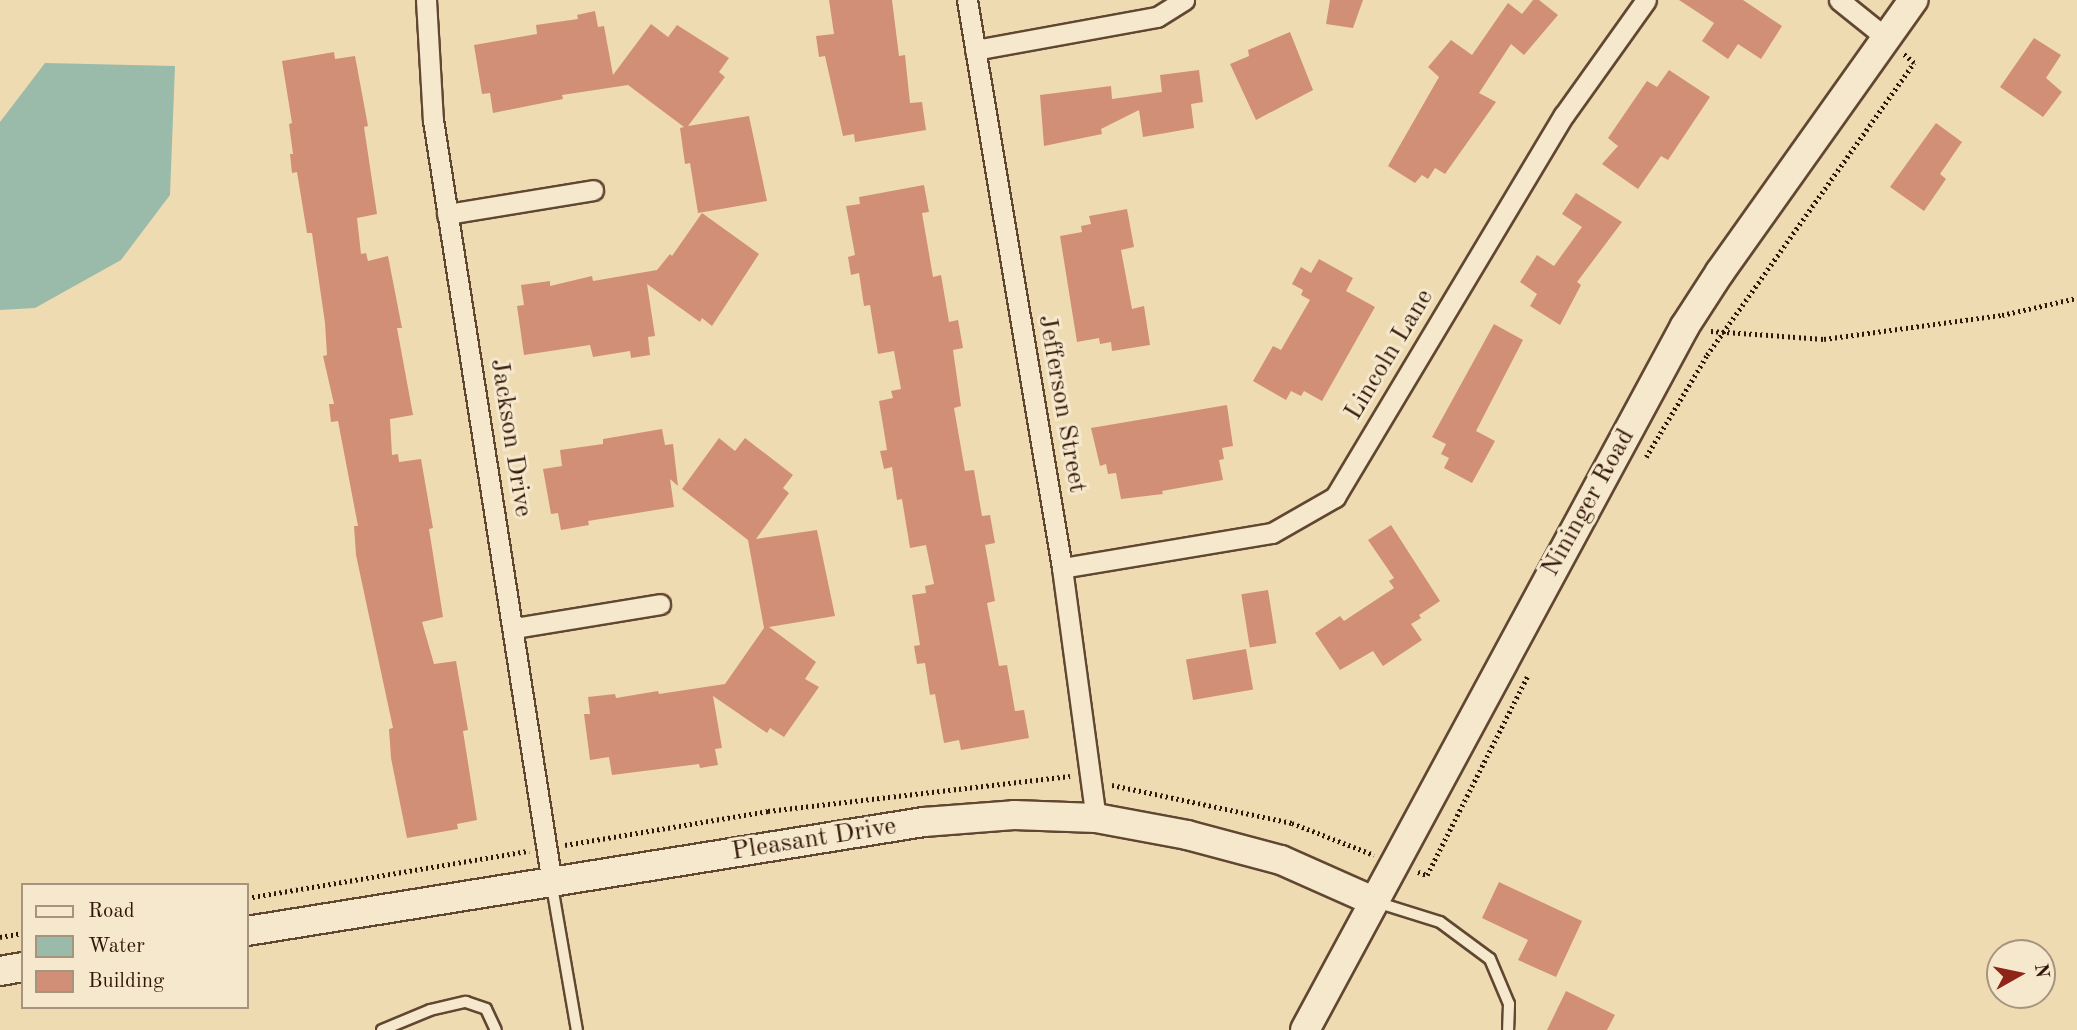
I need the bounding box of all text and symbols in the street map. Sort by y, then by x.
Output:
street label: Lincoln Lane [1339,284,1441,426]
street label: Jefferson Street [1030,313,1092,495]
street label: Jackson Drive [482,357,538,519]
street label: Nininger Road [1536,424,1642,582]
street label: Pleasant Drive [729,812,899,868]
legend [21,883,248,1009]
text: Road [88,901,135,922]
text: Water [88,936,145,957]
north arrow [1986,939,2056,1009]
text: N [2030,962,2051,980]
text: Building [88,971,164,992]

